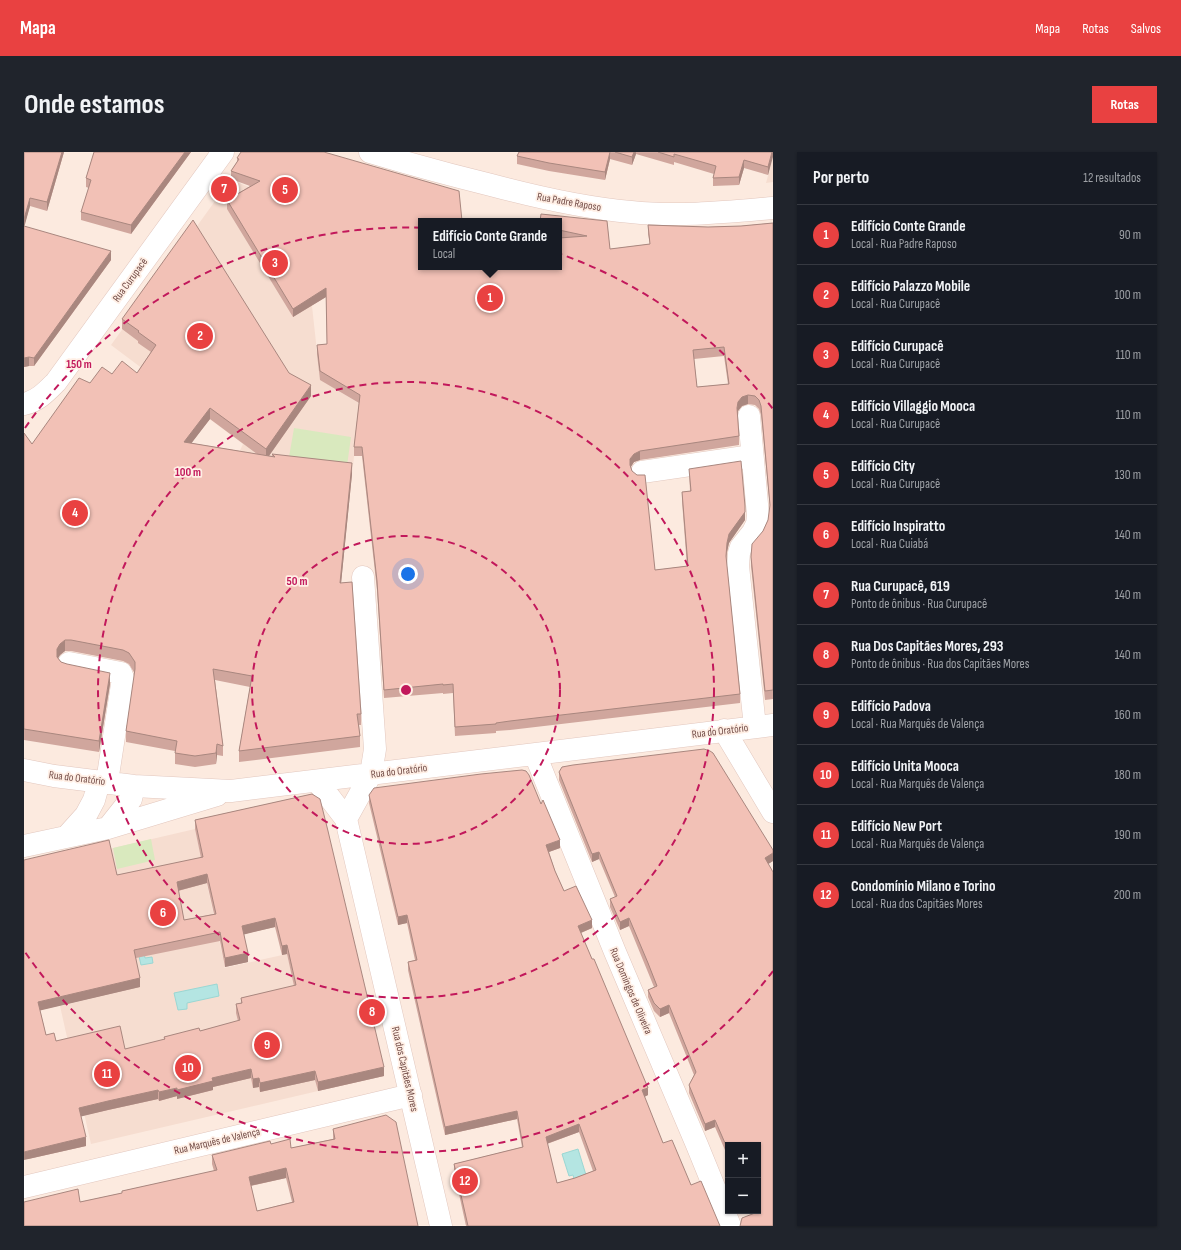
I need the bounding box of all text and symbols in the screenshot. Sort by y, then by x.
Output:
text: Mapa [20,17,56,40]
text: Mapa [1035,20,1060,37]
text: Rotas [1082,20,1109,37]
text: Salvos [1131,20,1161,37]
button: Rotas [1092,86,1157,123]
text: Onde estamos [24,88,164,121]
text: Por perto [813,168,869,188]
text: 12 resultados [1083,170,1141,186]
pin: 7 [211,174,237,204]
pin: 5 [272,175,298,205]
street label: Rua Padre Raposo [536,190,603,214]
text: Edifício Conte Grande [851,217,966,236]
popup [418,218,562,270]
text: Edifício Conte Grande [433,227,547,246]
text: 1 [823,227,829,243]
text: 90 m [1119,227,1141,243]
text: Local · Rua Padre Raposo [851,236,957,252]
text: Local [433,246,455,262]
pin: 3 [262,248,288,278]
street label: Rua Curupacê [110,256,150,304]
text: Edifício Palazzo Mobile [851,277,970,296]
pin: 1 [477,283,503,313]
text: 2 [823,287,829,303]
text: 100 m [1114,287,1141,303]
text: Local · Rua Curupacê [851,296,940,312]
pin: 2 [187,321,213,351]
text: Edifício Curupacê [851,337,944,356]
text: 3 [823,347,829,363]
text: 110 m [1116,347,1141,363]
text: Local · Rua Curupacê [851,356,940,372]
text: 150 m [66,357,92,372]
text: Edifício Villaggio Mooca [851,397,975,416]
text: 4 [823,407,829,423]
text: 110 m [1116,407,1141,423]
text: Local · Rua Curupacê [851,416,940,432]
text: Edifício City [851,457,915,476]
text: 100 m [175,465,201,480]
text: 5 [823,467,829,483]
text: 130 m [1115,467,1141,483]
text: Local · Rua Curupacê [851,476,940,492]
pin: 4 [62,498,88,528]
text: Edifício Inspiratto [851,517,945,536]
text: 6 [823,527,829,543]
text: 140 m [1115,527,1141,543]
text: Local · Rua Cuiabá [851,536,928,552]
your location [398,564,418,584]
text: 50 m [287,574,307,589]
text: Rua Curupacê, 619 [851,577,950,596]
text: 7 [823,587,829,603]
text: 140 m [1115,587,1141,603]
text: Ponto de ônibus · Rua Curupacê [851,596,987,612]
text: Rua Dos Capitães Mores, 293 [851,637,1003,656]
text: 8 [823,647,829,663]
text: 140 m [1115,647,1141,663]
text: Ponto de ônibus · Rua dos Capitães Mores [851,656,1030,672]
centre of rings [399,683,413,697]
text: Edifício Padova [851,697,931,716]
text: 9 [823,707,829,723]
text: 160 m [1115,707,1141,723]
text: Local · Rua Marquês de Valença [851,716,984,732]
street label: Rua do Oratório [691,721,749,741]
text: Edifício Unita Mooca [851,757,959,776]
street label: Rua do Oratório [370,761,428,781]
text: 10 [820,767,832,783]
text: 180 m [1115,767,1141,783]
street label: Rua do Oratório [48,768,106,788]
text: Local · Rua Marquês de Valença [851,776,984,792]
text: Edifício New Port [851,817,942,836]
text: 11 [821,827,831,843]
text: 190 m [1114,827,1141,843]
text: Local · Rua Marquês de Valença [851,836,984,852]
text: Condomínio Milano e Torino [851,877,996,896]
text: 12 [821,887,831,903]
text: 200 m [1114,887,1141,903]
text: Local · Rua dos Capitães Mores [851,896,983,912]
pin: 6 [150,898,176,928]
street label: Rua Domingos de Oliveira [607,946,655,1036]
pin: 8 [359,997,385,1027]
street label: Rua dos Capitães Mores [389,1025,421,1113]
pin: 9 [254,1030,280,1060]
pin: 10 [175,1053,201,1083]
pin: 11 [94,1059,120,1089]
street label: Rua Marquês de Valença [173,1125,261,1157]
map controls [725,1142,761,1214]
button: + [725,1142,761,1178]
pin: 12 [452,1166,478,1196]
button: − [725,1178,761,1214]

